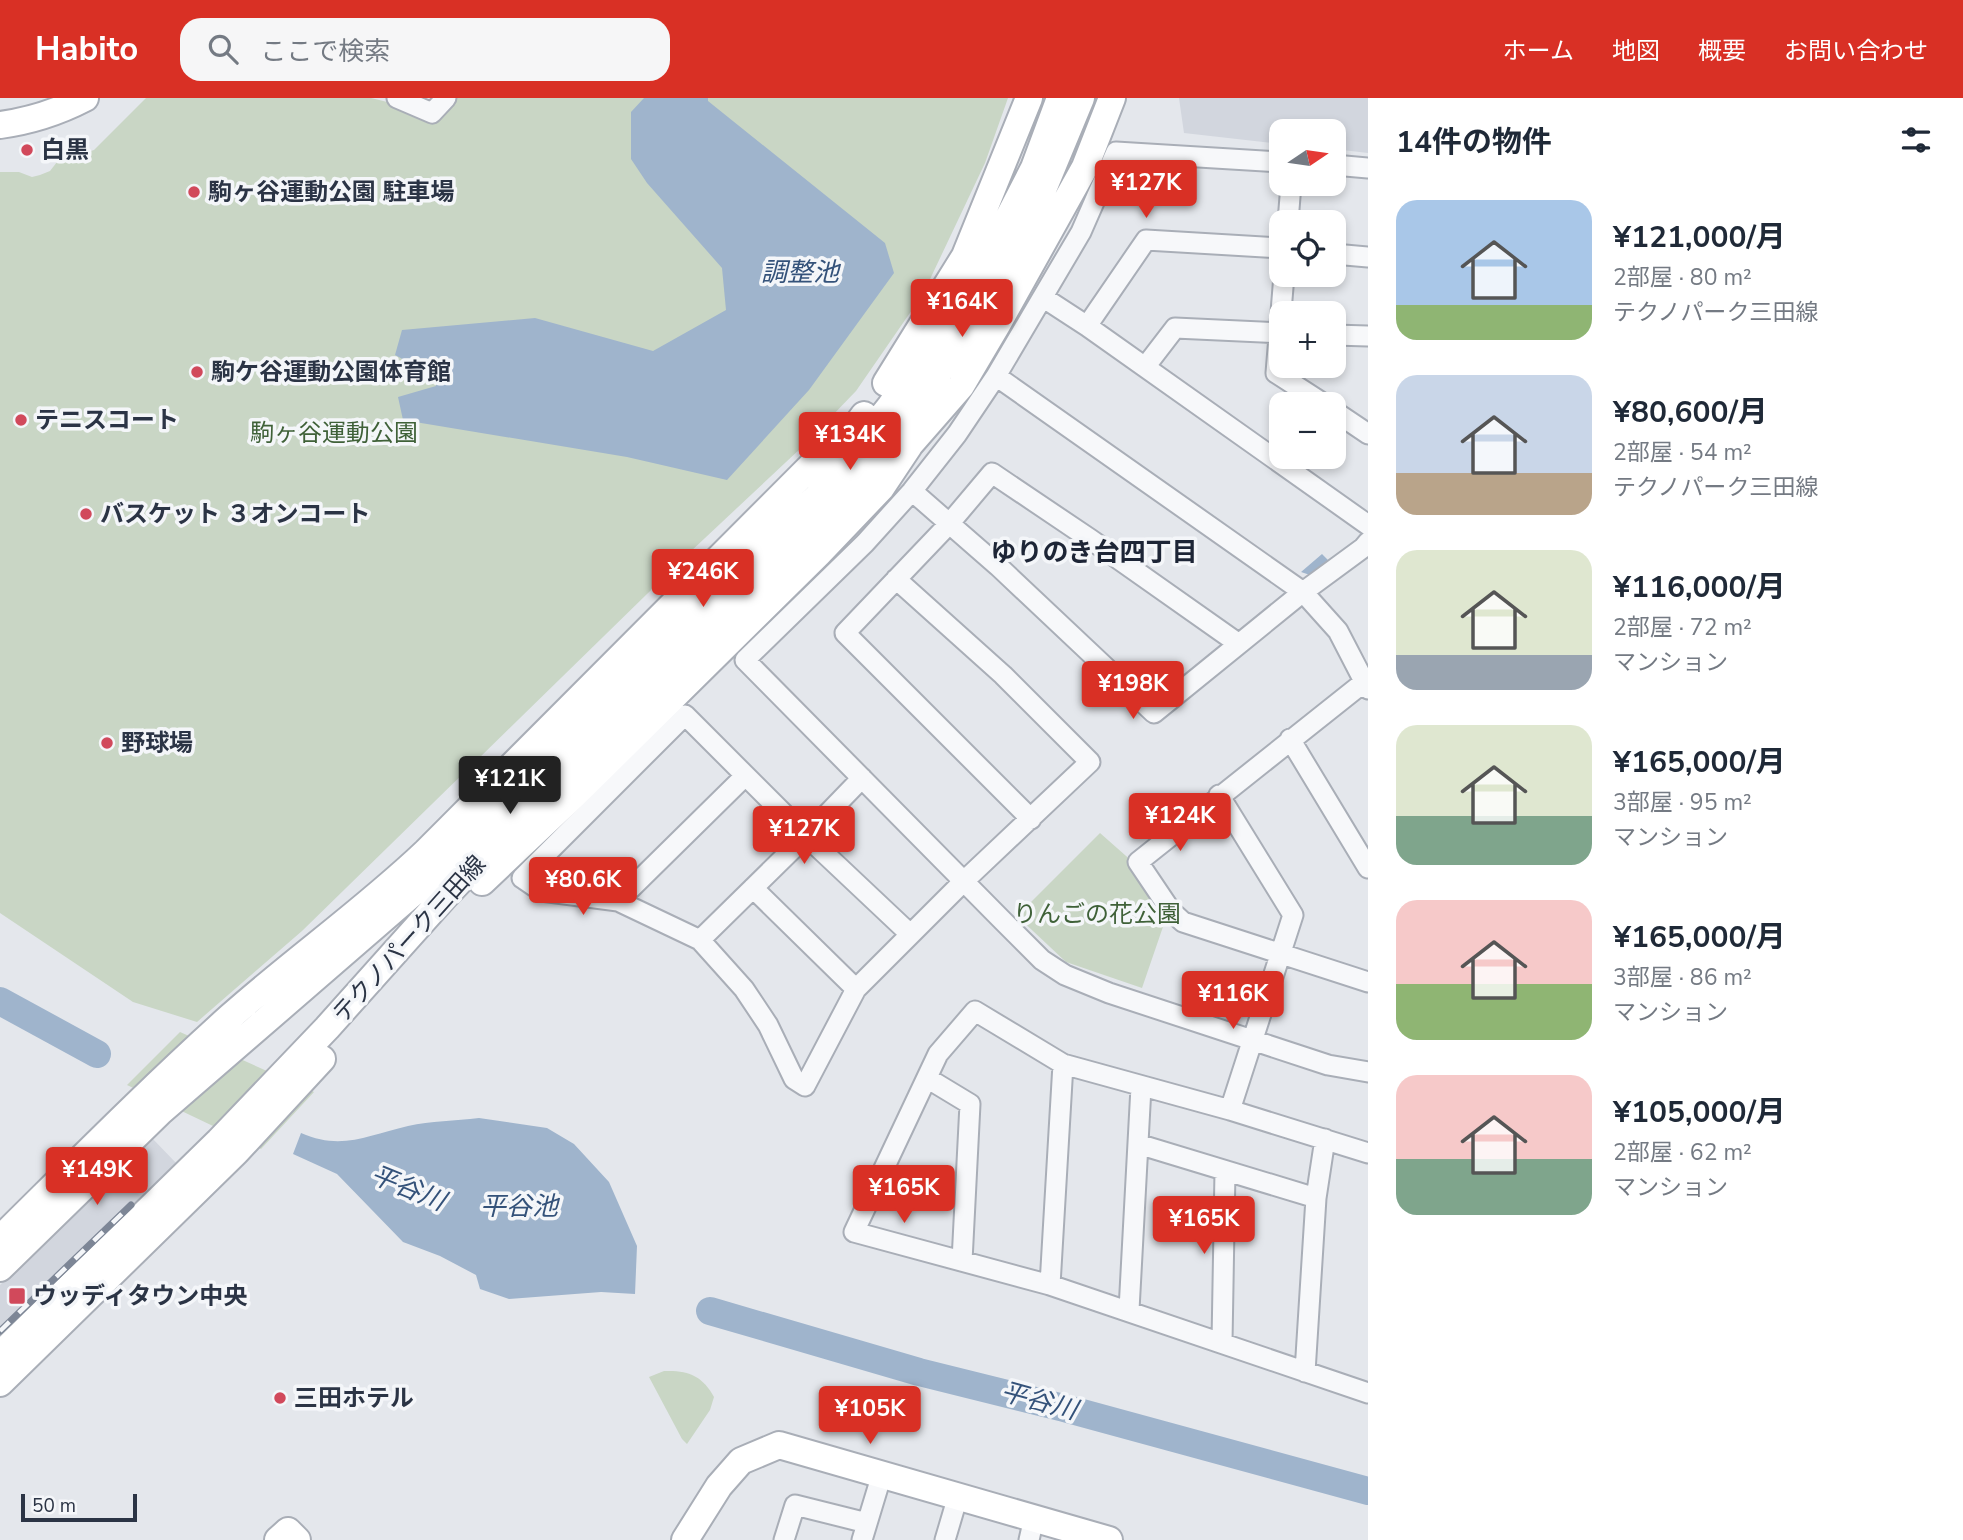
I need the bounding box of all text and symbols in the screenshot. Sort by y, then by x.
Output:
search box [180,18,670,81]
text: Habito [35,27,138,72]
icon: search [204,30,242,68]
text: ここで検索 [260,34,390,69]
text: ホーム [1503,35,1574,67]
text: 地図 [1612,35,1660,67]
text: 概要 [1698,35,1746,67]
text: お問い合わせ [1784,35,1928,67]
north arrow [1269,119,1346,196]
map controls [1269,119,1346,469]
icon: filters [1897,121,1935,159]
text: 14件の物件 [1396,122,1552,163]
place label: 白黒 [41,134,89,166]
marker: 白黒 [19,142,35,158]
pin: ¥127K [1097,160,1195,220]
text: ¥127K [1111,167,1181,198]
place label: 駒ヶ谷運動公園 駐車場 [208,176,454,208]
marker: 駒ヶ谷運動公園 駐車場 [186,184,202,200]
button: locate [1269,210,1346,287]
text: ¥121,000/月 [1613,217,1786,258]
icon: home [1452,228,1536,312]
water label: 調整池 [761,255,842,290]
text: 2部屋 · 80 m² [1613,262,1752,293]
pin: ¥164K [913,280,1011,339]
text: ¥164K [927,286,997,317]
text: テクノパーク三田線 [1613,297,1819,328]
button: + [1269,301,1346,378]
place label: 駒ケ谷運動公園体育館 [211,356,451,388]
marker: 駒ケ谷運動公園体育館 [189,364,205,380]
button: − [1269,392,1346,469]
text: ¥80,600/月 [1613,392,1768,433]
icon: home [1452,403,1536,487]
place label: テニスコート [35,404,179,436]
marker: テニスコート [13,412,29,428]
pin: ¥134K [801,412,899,472]
park label: 駒ヶ谷運動公園 [250,417,418,449]
text: ¥134K [815,419,885,450]
text: 2部屋 · 54 m² [1613,437,1752,468]
text: テクノパーク三田線 [1613,472,1819,503]
place label: バスケット ３オンコート [100,498,370,530]
marker: バスケット ３オンコート [78,506,94,522]
district label: ゆりのき台四丁目 [990,535,1198,570]
pin: ¥246K [654,550,752,609]
text: ¥246K [668,556,738,587]
text: ¥116,000/月 [1613,567,1786,608]
icon: home [1452,578,1536,662]
text: 2部屋 · 72 m² [1613,612,1752,643]
text: マンション [1613,647,1728,678]
pin: ¥198K [1084,662,1182,721]
text: ¥198K [1098,668,1168,699]
place label: 野球場 [121,727,193,759]
marker: 野球場 [99,735,115,751]
text: ¥165,000/月 [1613,742,1786,783]
icon: home [1452,753,1536,837]
pin: ¥121K [461,756,559,816]
text: ¥121K [475,763,545,794]
text: 3部屋 · 95 m² [1613,787,1752,818]
pin: ¥124K [1131,794,1229,853]
text: ¥124K [1145,800,1215,831]
pin: ¥127K [755,806,853,866]
text: ¥127K [769,813,839,844]
text: マンション [1613,822,1728,853]
street label: テクノパーク三田線 [325,849,493,1029]
pin: ¥80.6K [526,858,640,917]
text: ¥80.6K [545,864,621,895]
park label: りんごの花公園 [1013,898,1181,930]
text: ¥165,000/月 [1613,917,1786,958]
icon: home [1452,928,1536,1012]
text: 3部屋 · 86 m² [1613,962,1752,993]
pin: ¥116K [1184,972,1282,1031]
text: ¥116K [1198,978,1268,1009]
text: マンション [1613,997,1728,1028]
text: ¥105,000/月 [1613,1092,1786,1133]
icon: home [1452,1103,1536,1187]
text: 2部屋 · 62 m² [1613,1137,1752,1168]
pin: ¥149K [48,1148,146,1207]
text: ¥149K [62,1154,132,1185]
water label: 平谷川 [365,1157,453,1220]
pin: ¥165K [855,1166,953,1225]
text: ¥165K [869,1172,939,1203]
text: マンション [1613,1172,1728,1203]
water label: 平谷池 [480,1189,561,1224]
pin: ¥165K [1155,1196,1253,1256]
text: ¥165K [1169,1203,1239,1234]
place label: ウッディタウン中央 [33,1280,247,1312]
marker: ウッディタウン中央 [7,1286,27,1306]
water label: 平谷川 [997,1374,1084,1429]
place label: 三田ホテル [294,1382,414,1414]
pin: ¥105K [821,1386,919,1446]
marker: 三田ホテル [272,1390,288,1406]
text: ¥105K [835,1393,905,1424]
scale bar [21,1491,136,1523]
text: 50 m [32,1493,76,1519]

